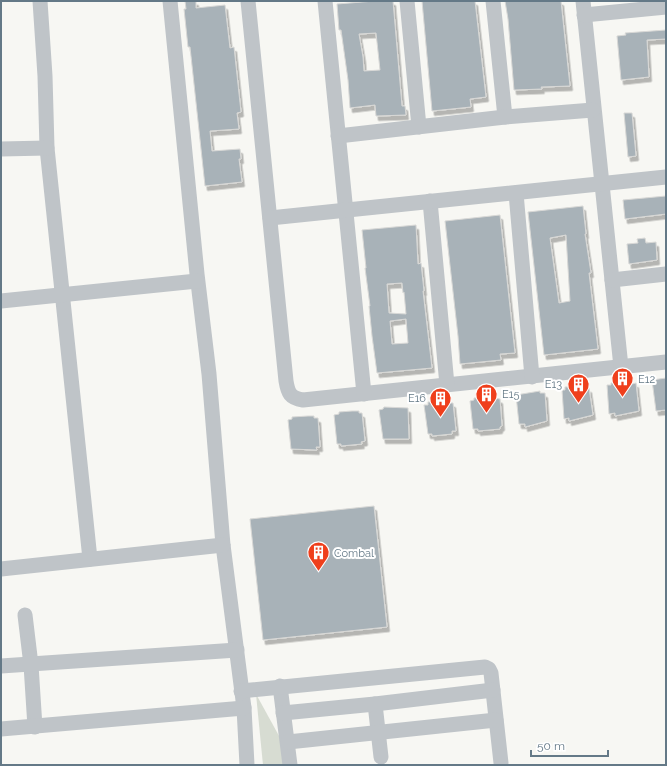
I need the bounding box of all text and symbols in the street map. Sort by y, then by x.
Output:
building icon: E12 [610,366,636,399]
building icon: E13 [565,371,591,404]
place label: E12 [638,373,655,386]
place label: E13 [545,378,562,391]
building icon: E15 [474,381,500,414]
building icon: E16 [428,385,454,418]
place label: E15 [502,388,519,401]
place label: E16 [408,392,426,405]
building icon: Combal [306,540,332,573]
place label: Combal [334,547,374,560]
scale bar [531,732,608,758]
text: 50 m [537,739,565,753]

